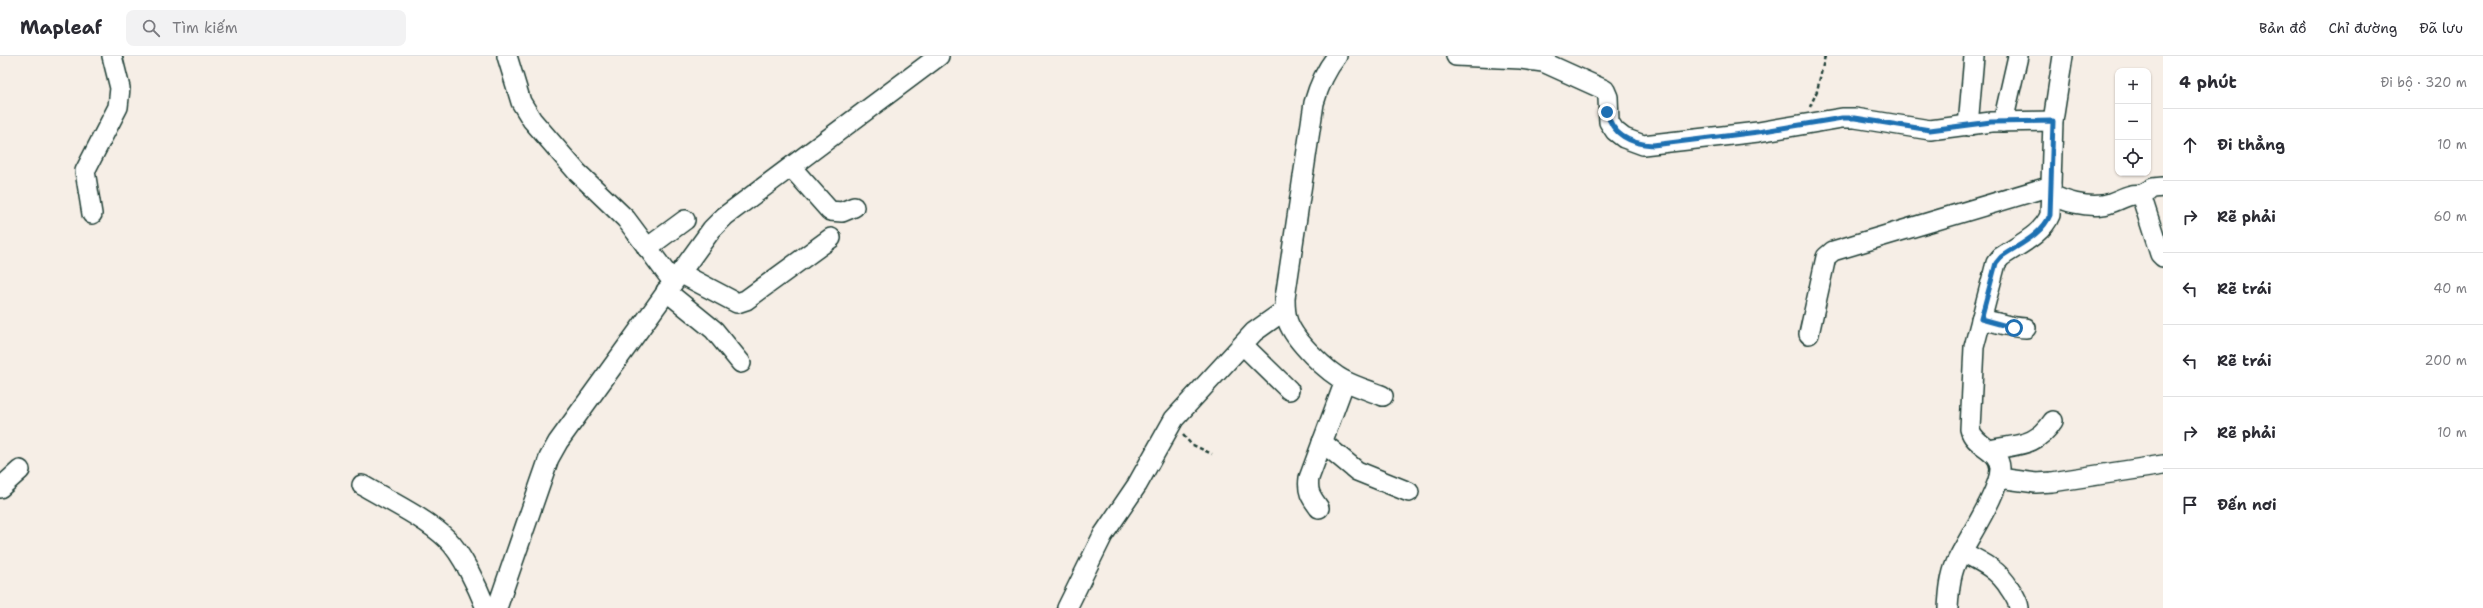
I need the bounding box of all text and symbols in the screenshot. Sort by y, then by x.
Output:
search box [126,10,406,46]
text: Mapleaf [20,15,102,40]
icon: search [140,17,162,39]
text: Tìm kiếm [172,18,238,38]
text: Bản đồ [2259,19,2306,37]
text: Chỉ đường [2328,19,2397,37]
text: Đã lưu [2419,19,2463,37]
map controls [2115,68,2151,176]
button: + [2115,68,2151,104]
text: 4 phút [2179,71,2237,93]
text: Đi bộ · 320 m [2380,74,2467,91]
route end [1598,103,1616,121]
button: − [2115,104,2151,140]
icon: ahead [2179,134,2201,156]
text: Đi thẳng [2217,135,2285,155]
text: 10 m [2437,136,2467,153]
button: locate [2115,140,2151,176]
icon: right [2179,206,2201,228]
text: Rẽ phải [2217,207,2276,227]
text: 60 m [2434,208,2467,225]
icon: left [2179,278,2201,300]
text: Rẽ trái [2217,279,2272,299]
text: 40 m [2433,280,2467,297]
route start [2005,319,2023,337]
icon: left [2179,350,2201,372]
text: Rẽ trái [2217,351,2272,371]
text: 200 m [2425,352,2467,369]
icon: right [2179,422,2201,444]
text: Rẽ phải [2217,423,2276,443]
text: 10 m [2437,424,2467,441]
icon: arrive [2179,494,2201,516]
text: Đến nơi [2217,495,2276,515]

